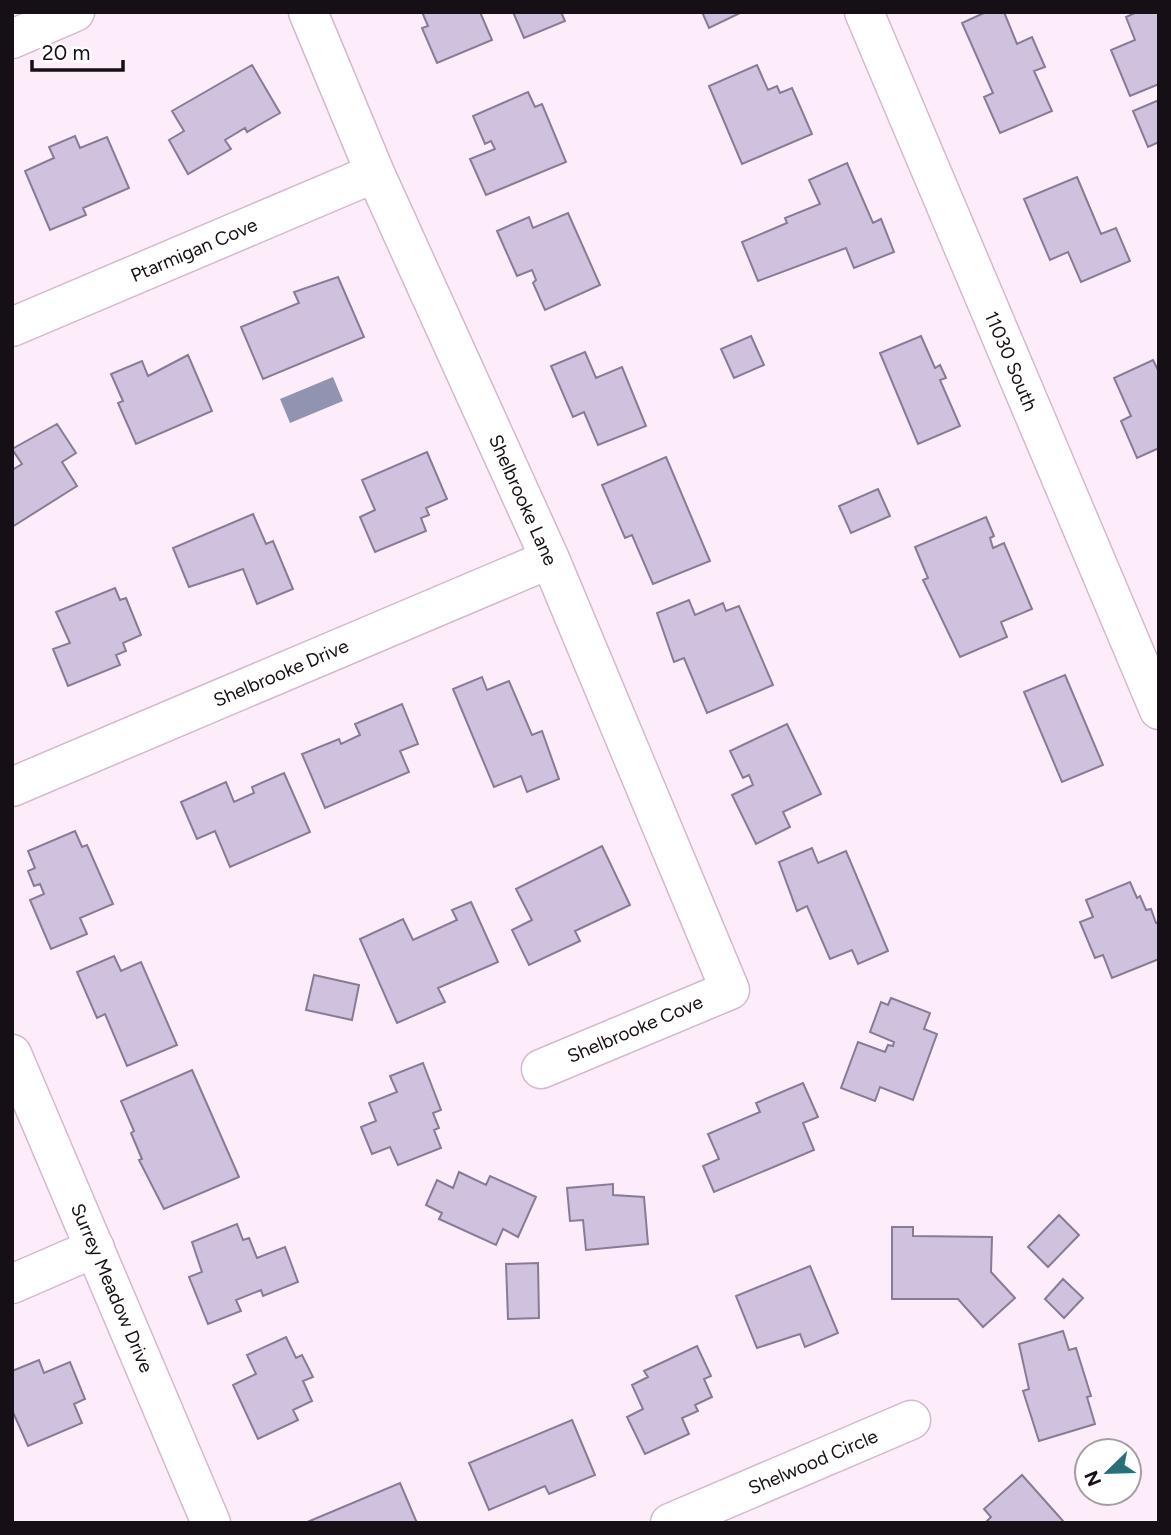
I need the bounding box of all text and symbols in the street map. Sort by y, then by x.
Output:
scale bar [32,28,122,72]
text: 20 m [42,40,90,65]
street label: Ptarmigan Cove [127,213,261,287]
street label: 11030 South [980,308,1042,414]
street label: Shelbrooke Lane [484,431,562,569]
street label: Shelbrooke Drive [210,634,352,712]
street label: Shelbrooke Cove [564,990,706,1068]
street label: Surrey Meadow Drive [66,1200,158,1376]
street label: Shelwood Circle [745,1424,881,1500]
north arrow [1073,1437,1143,1507]
text: N [1079,1467,1106,1490]

